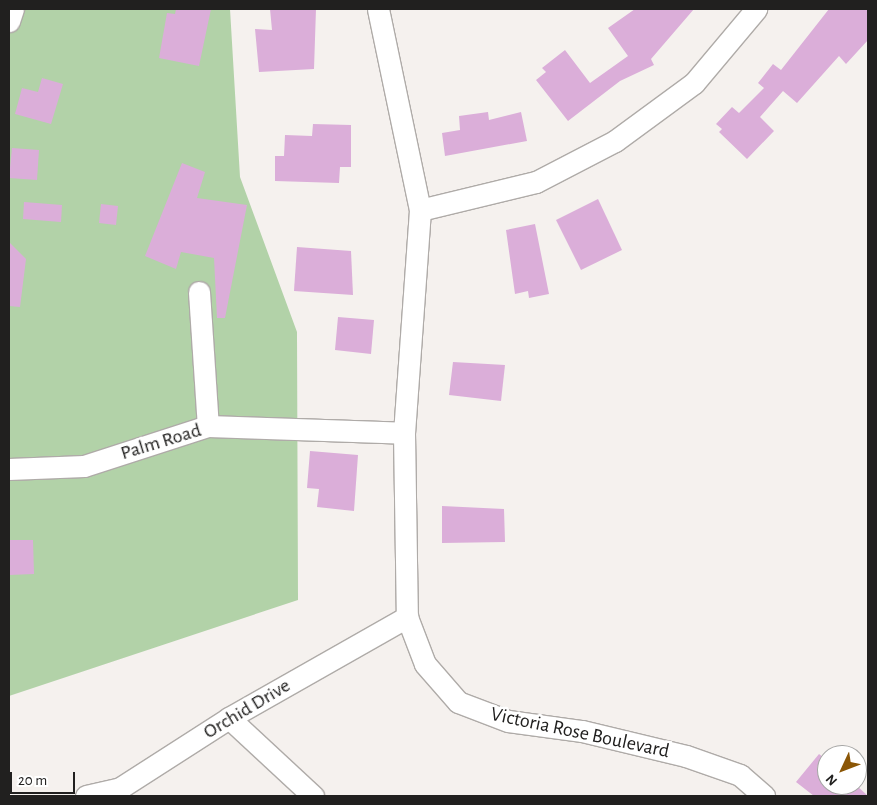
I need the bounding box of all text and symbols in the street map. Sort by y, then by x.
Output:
street label: Palm Road [118,418,204,466]
street label: Orchid Drive [199,674,295,744]
street label: Victoria Rose Boulevard [488,702,672,764]
north arrow [817,745,867,795]
scale bar [12,762,78,794]
text: N [823,771,840,788]
text: 20 m [18,773,47,788]

